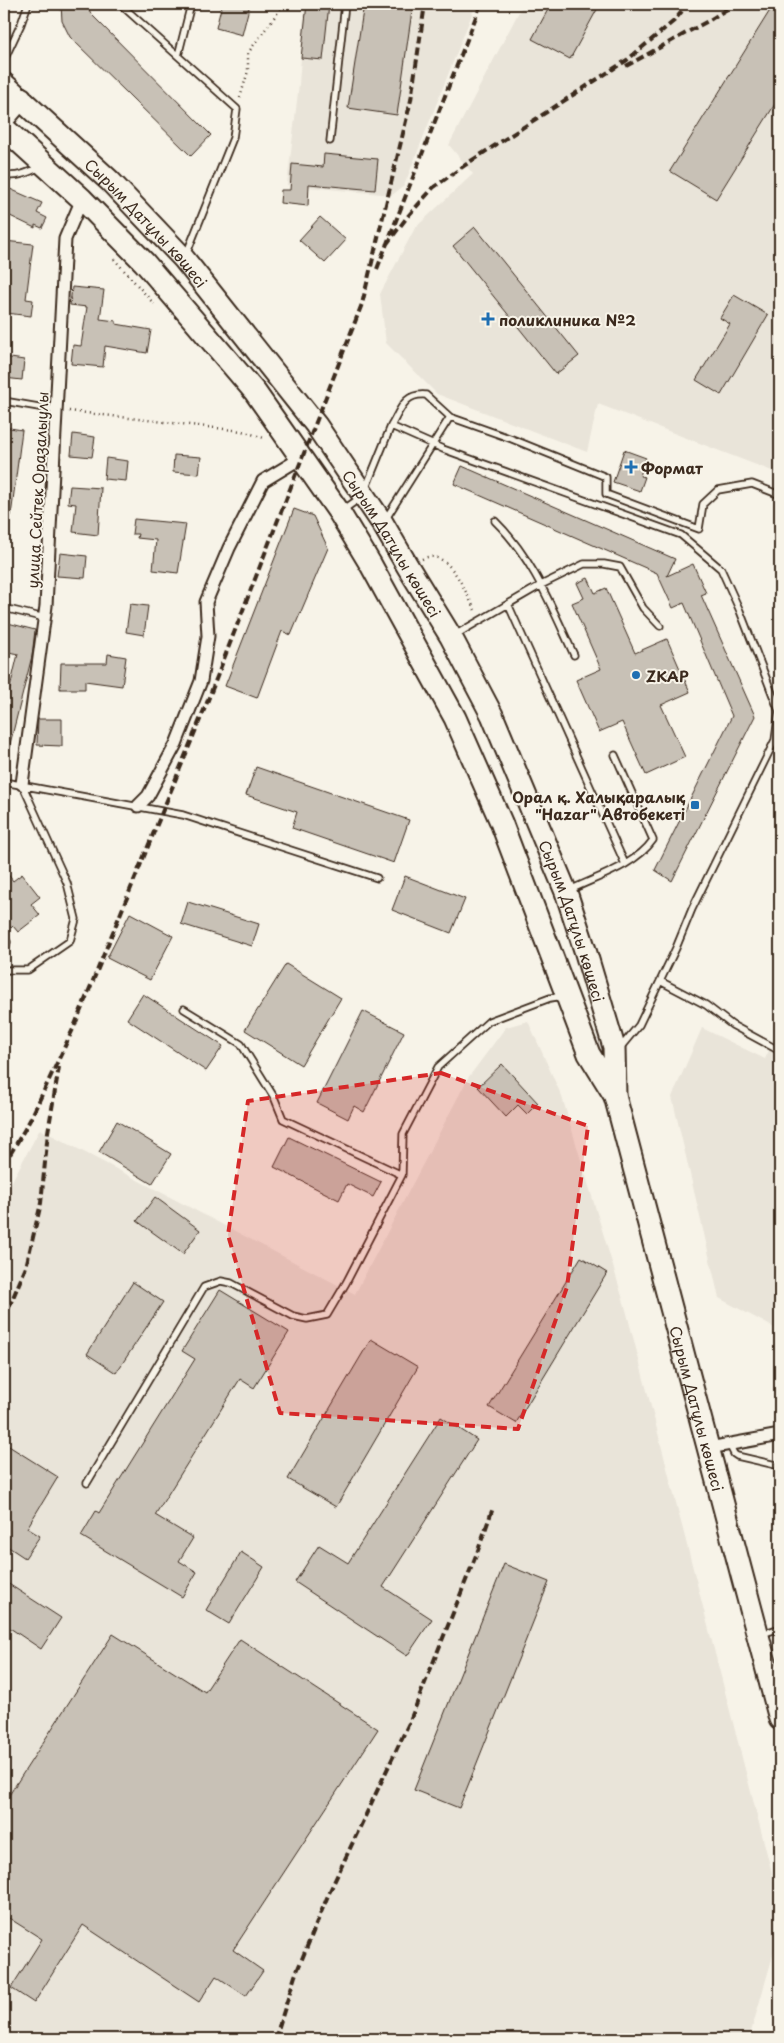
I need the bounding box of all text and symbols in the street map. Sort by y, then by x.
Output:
street label: Сырым Датұлы көшесі [80,152,213,292]
place label: поликлиника №2 [499,308,636,331]
marker: поликлиника №2 [481,312,495,326]
street label: улица Сейтек Оразалыулы [20,391,54,589]
place label: Формат [641,456,703,479]
marker: Формат [625,461,637,473]
street label: Сырым Датұлы көшесі [338,465,447,621]
place label: ZKAP [646,664,689,687]
marker: ZKAP [630,669,642,681]
place label: Орал қ. Халықаралық "Hazar" Автобекеті [512,785,686,825]
marker: Орал қ. Халықаралық "Hazar" Автобекеті [689,799,701,811]
street label: Сырым Датұлы көшесі [534,836,611,1004]
street label: Сырым Датұлы көшесі [665,1323,731,1493]

